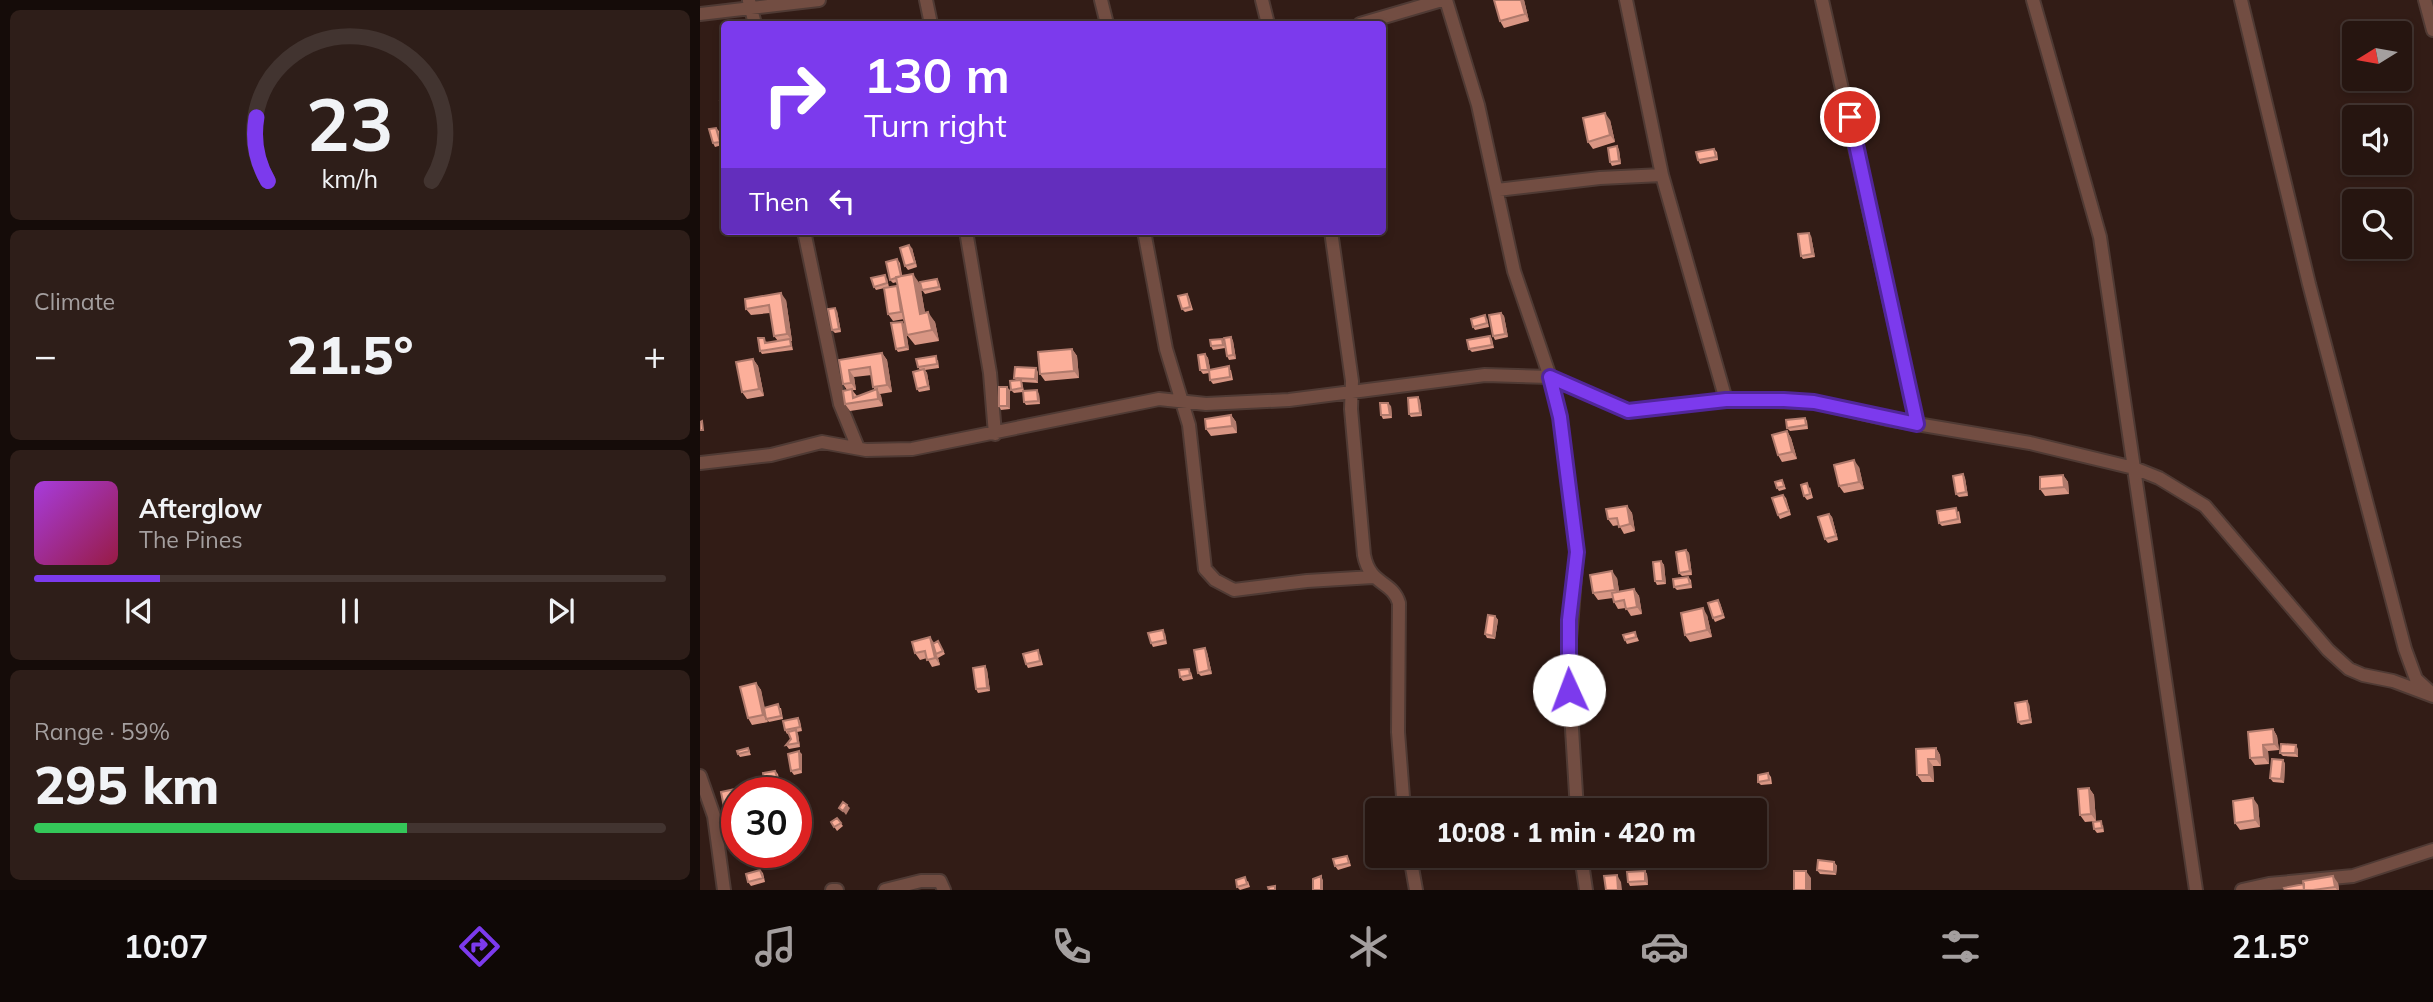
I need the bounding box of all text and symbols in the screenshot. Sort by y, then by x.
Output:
north arrow [2342,21,2412,91]
map controls [2342,21,2412,259]
text: 130 m [864,44,1010,105]
icon: right [749,49,840,140]
text: 23 [306,78,394,169]
pin [1820,87,1880,147]
icon: arrive [1831,98,1869,136]
text: Turn right [864,105,1007,145]
button: sound [2342,105,2412,175]
text: km/h [322,163,378,194]
icon: left [823,182,861,220]
text: Then [749,185,809,218]
button: search [2342,189,2412,259]
text: Climate [34,287,115,316]
text: 21.5° [286,322,414,387]
text: − [34,331,57,379]
text: + [643,331,666,379]
text: Afterglow [139,492,262,525]
text: The Pines [139,525,243,554]
icon: previous [120,592,158,630]
icon: pause [331,592,369,630]
icon: next [542,592,580,630]
position arrow [1532,653,1606,727]
text: Range · 59% [34,717,170,746]
text: 295 km [34,752,219,817]
speed limit sign: 30 [721,777,812,868]
text: 10:08 · 1 min · 420 m [1436,816,1696,849]
icon: directions [455,922,504,971]
icon: music [751,922,800,971]
icon: phone [1047,922,1096,971]
icon: climate [1344,922,1393,971]
icon: car [1640,922,1689,971]
icon: filters [1936,922,1985,971]
text: 10:07 [124,926,208,966]
text: 21.5° [2232,926,2309,966]

